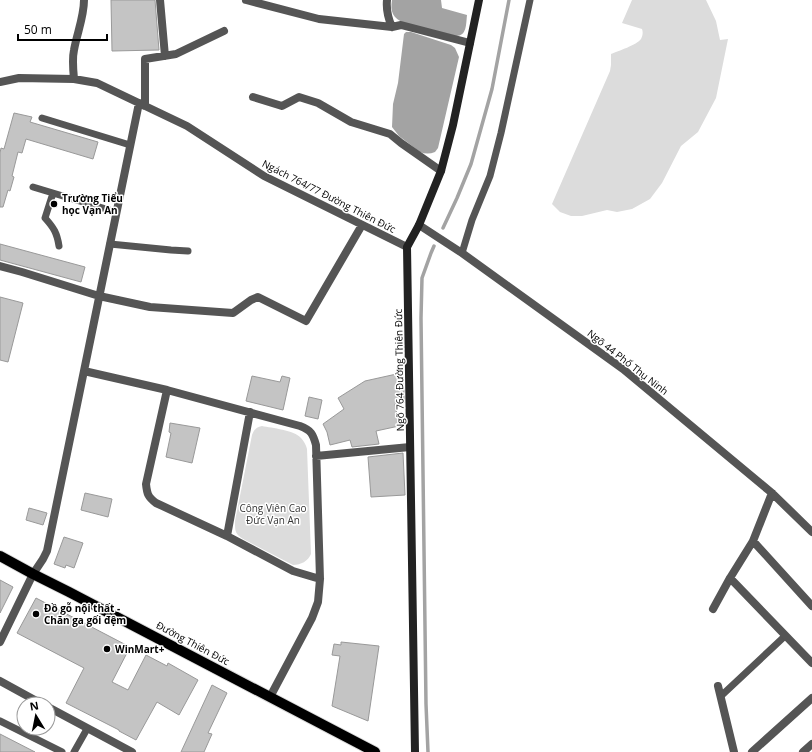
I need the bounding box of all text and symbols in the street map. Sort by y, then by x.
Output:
scale bar [18,16,107,42]
text: 50 m [24,21,52,38]
street label: Ngách 764/77 Đường Thiên Đức [260,156,398,236]
place label: Trường Tiểu học Vạn An [62,191,123,217]
marker: Trường Tiểu học Vạn An [49,199,59,209]
street label: Ngõ 764 Đường Thiên Đức [391,308,407,431]
street label: Ngõ 44 Phố Thụ Ninh [585,326,671,398]
park label: Công Viên Cao Đức Vạn An [239,501,307,527]
place label: Đồ gỗ nội thất - Chăn ga gối đệm [44,601,126,627]
marker: Đồ gỗ nội thất - Chăn ga gối đệm [31,609,41,619]
street label: Đường Thiên Đức [154,618,232,668]
place label: WinMart+ [115,642,165,656]
marker: WinMart+ [102,644,112,654]
north arrow [16,696,56,736]
text: N [28,697,40,714]

